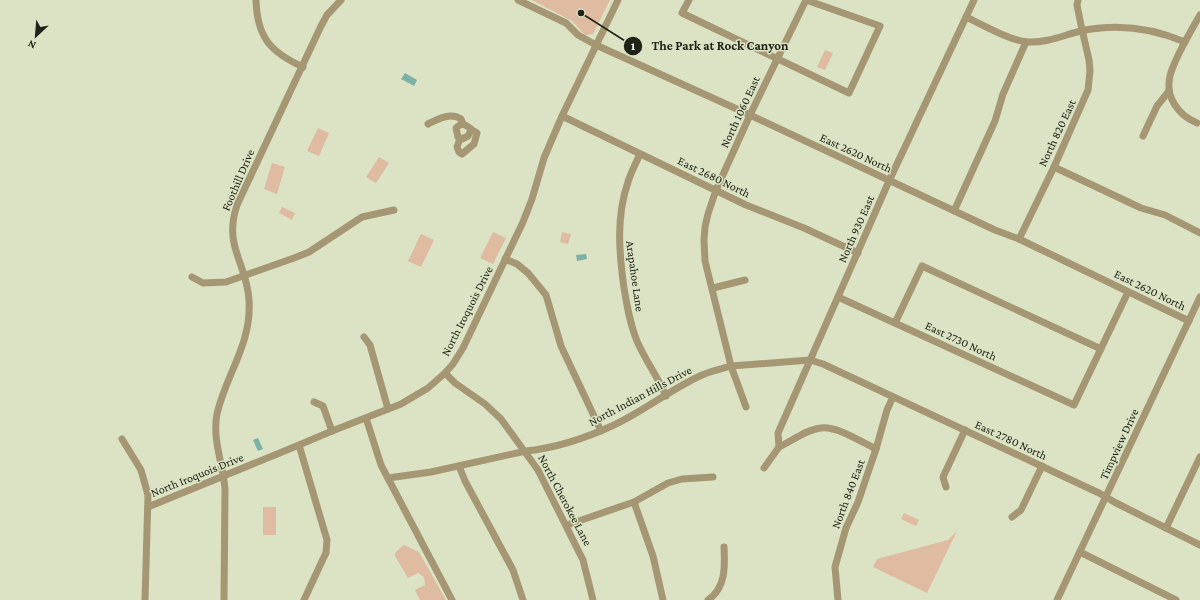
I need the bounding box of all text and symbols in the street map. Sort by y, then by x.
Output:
north arrow [16,16,56,56]
callout: The Park at Rock Canyon [623,33,796,58]
text: N [25,38,38,52]
text: The Park at Rock Canyon [652,38,789,53]
text: 1 [631,39,636,53]
street label: North 1060 East [717,73,763,150]
street label: North 820 East [1035,96,1079,169]
street label: East 2620 North [818,130,895,176]
street label: Foothill Drive [219,147,257,213]
street label: East 2680 North [676,153,753,201]
street label: North 930 East [835,192,877,265]
street label: Arapahoe Lane [623,240,647,312]
street label: North Iroquois Drive [438,264,496,358]
street label: East 2620 North [1112,267,1189,314]
street label: East 2730 North [923,318,999,364]
street label: North Indian Hills Drive [586,363,694,429]
street label: Timpview Drive [1096,406,1142,482]
street label: East 2780 North [973,417,1050,463]
street label: North Iroquois Drive [149,450,245,500]
street label: North Cherokee Lane [535,452,595,548]
street label: North 840 East [828,456,868,531]

